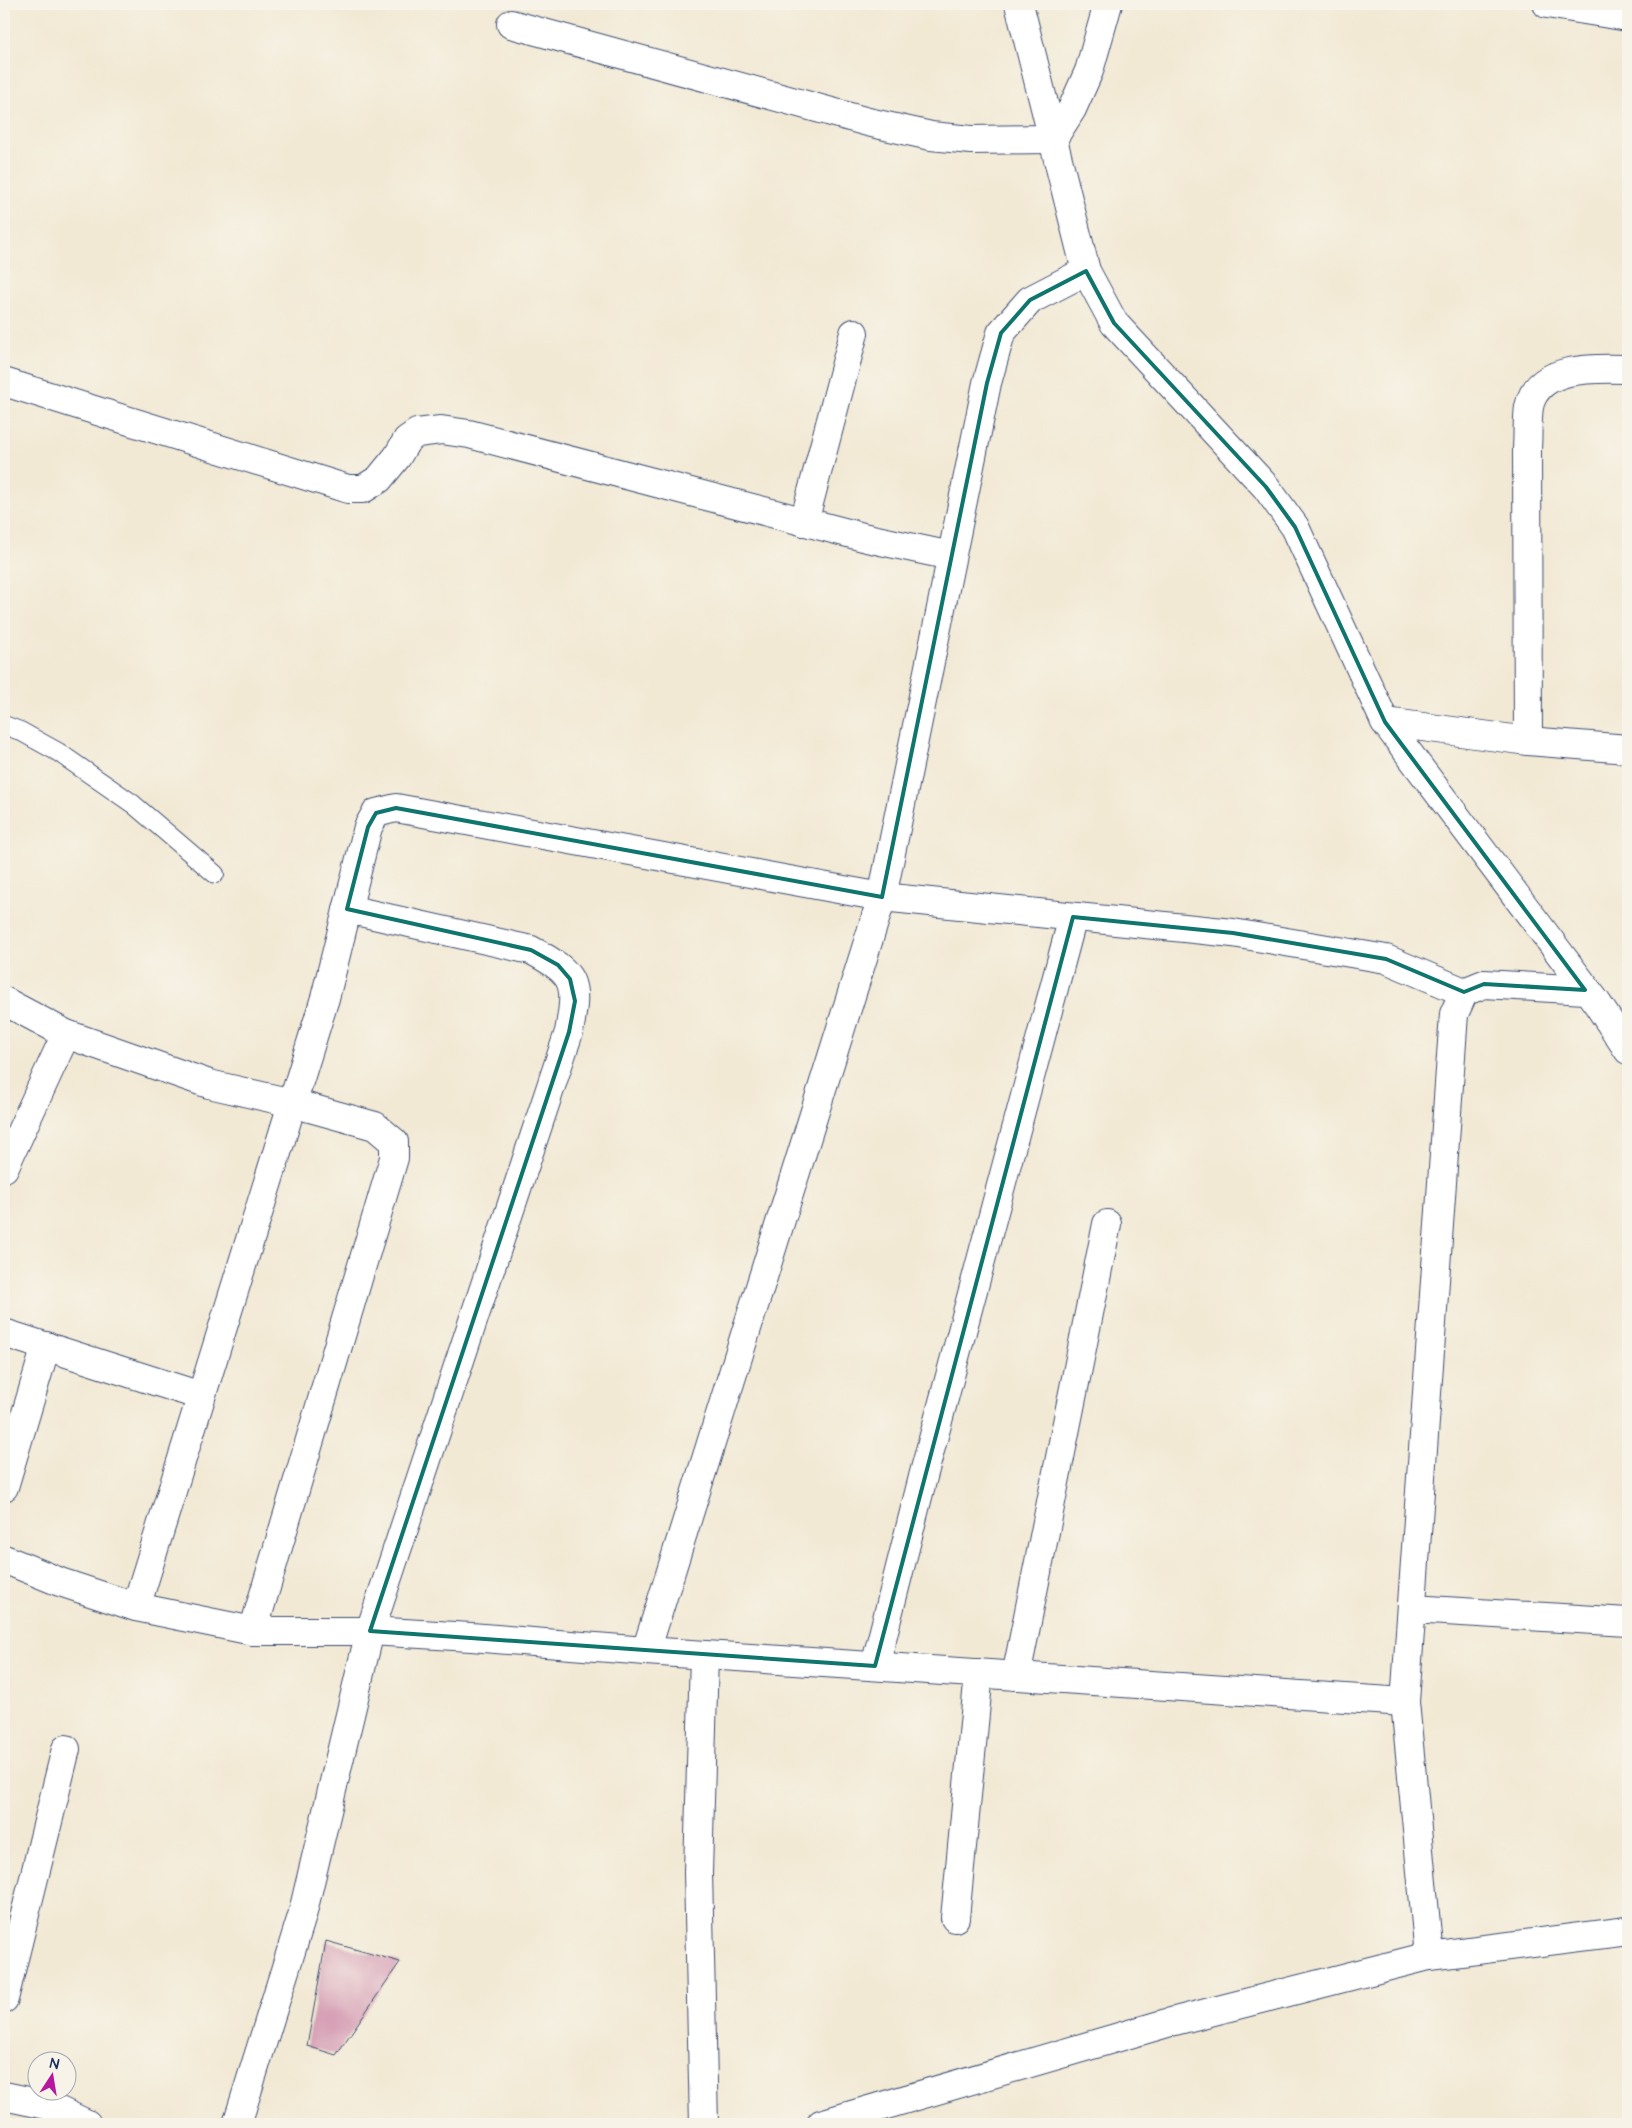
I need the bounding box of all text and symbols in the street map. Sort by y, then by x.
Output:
north arrow [28,2050,78,2100]
text: N [48,2054,61,2075]

